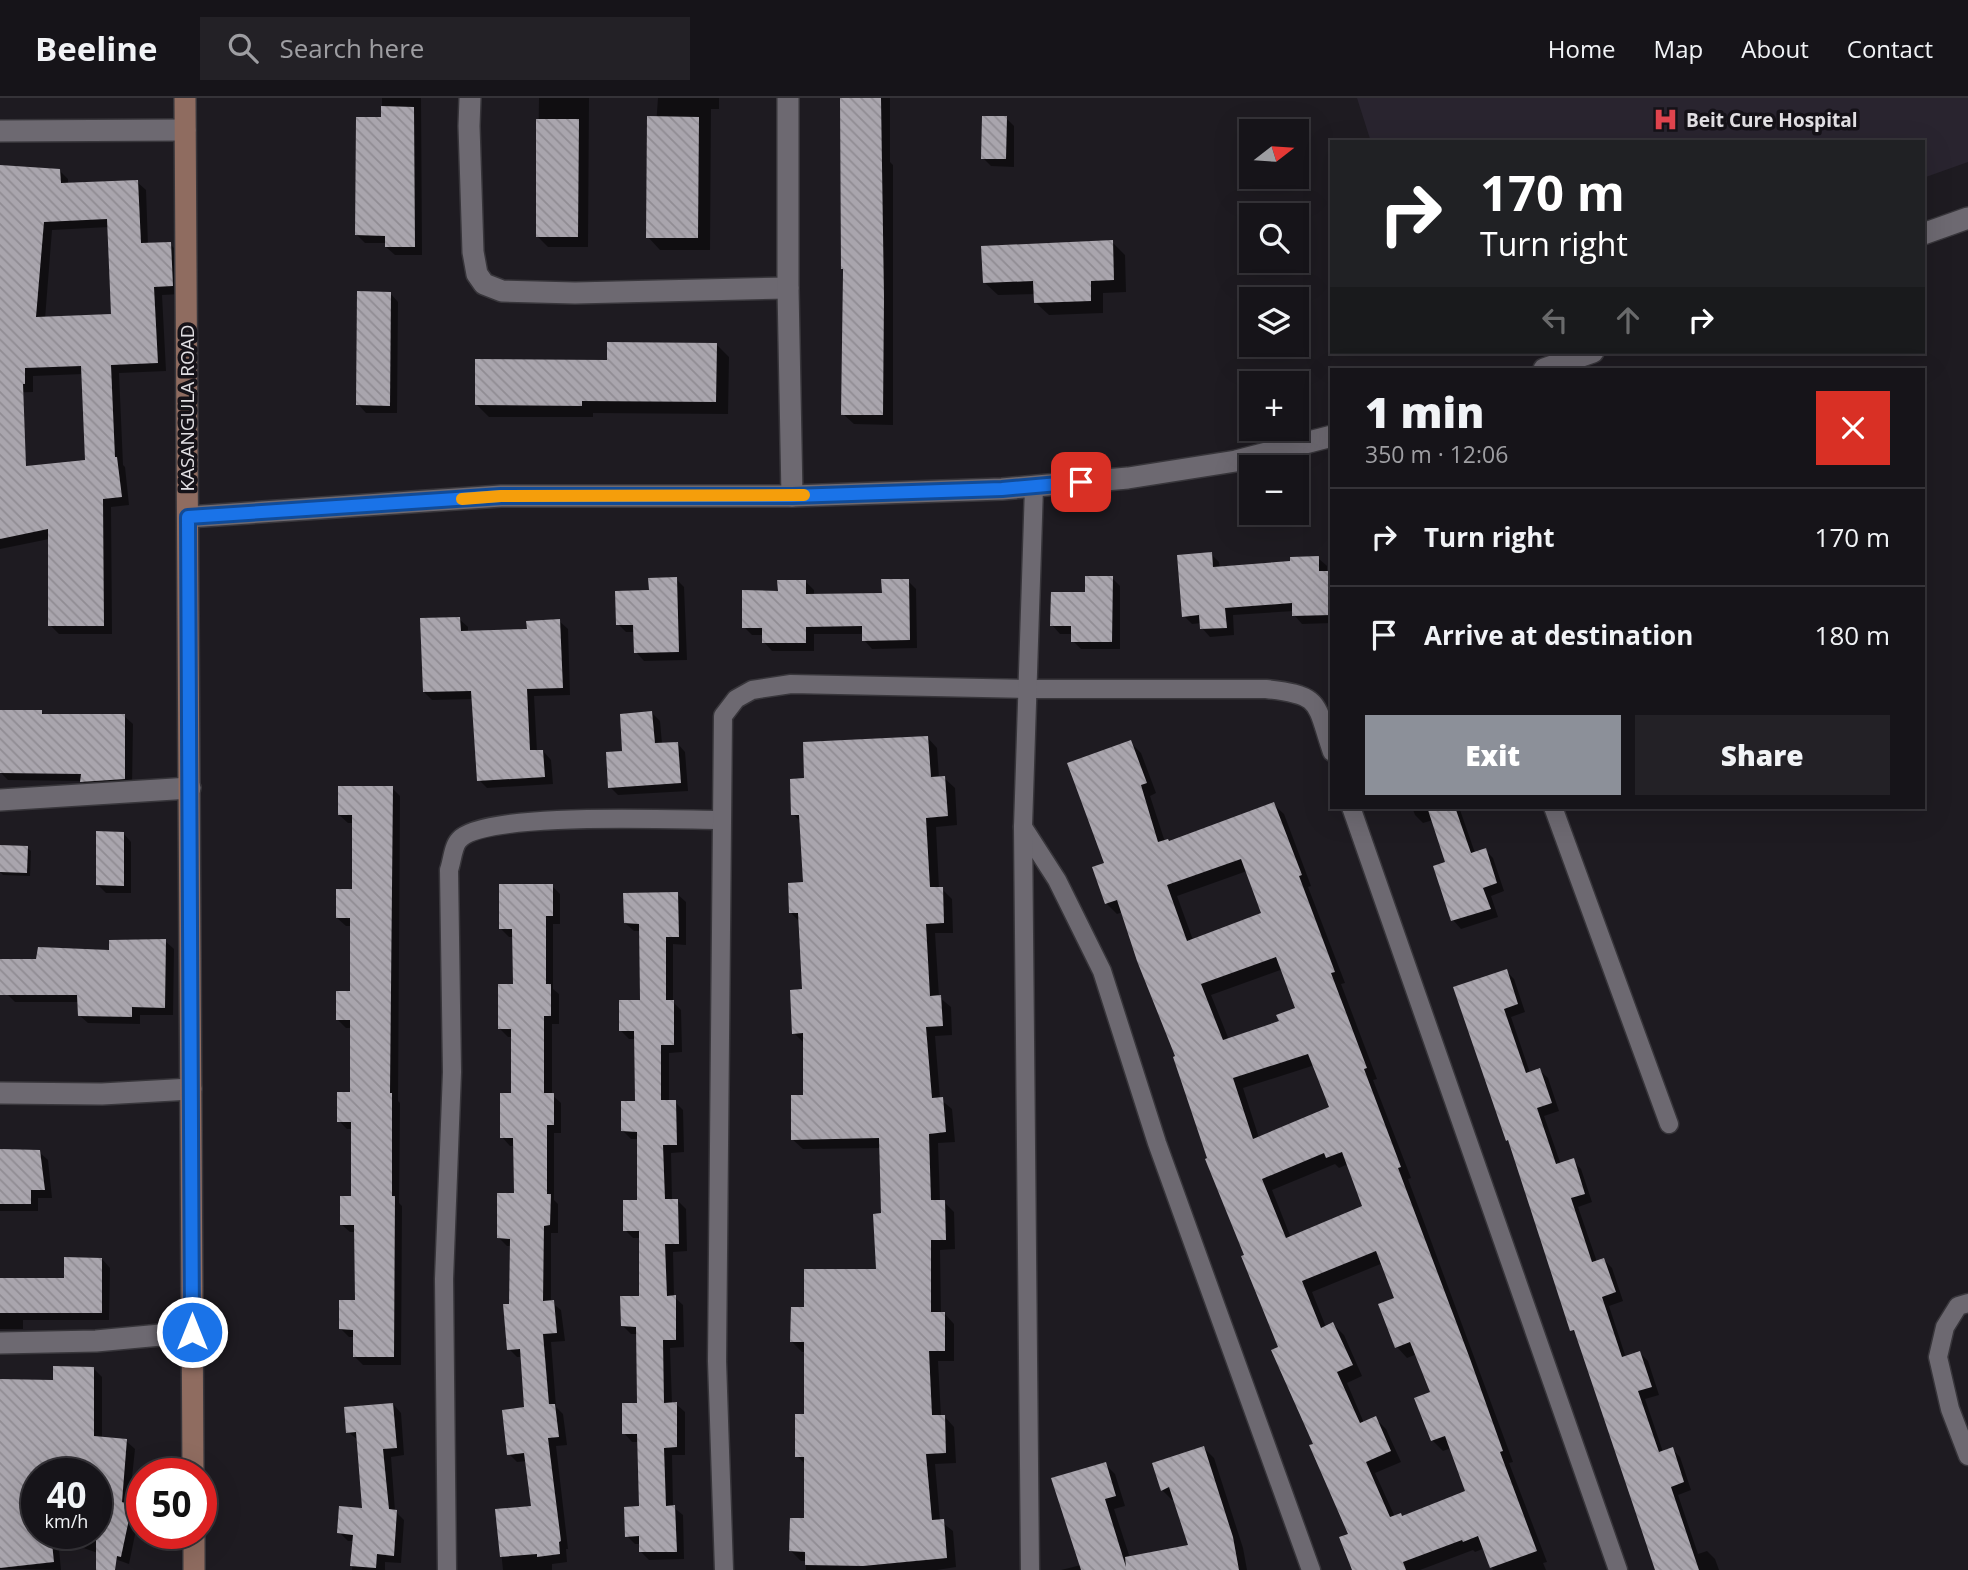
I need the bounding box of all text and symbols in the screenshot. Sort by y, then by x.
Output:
search box [200,17,690,80]
text: Beeline [35,26,158,71]
icon: search [224,29,262,67]
text: Search here [280,30,424,66]
text: Home [1548,32,1616,65]
text: Map [1654,32,1703,65]
text: About [1741,32,1809,65]
text: Contact [1847,32,1933,65]
hospital icon: Beit Cure Hospital [1652,106,1680,134]
place label: Beit Cure Hospital [1686,107,1857,133]
north arrow [1239,119,1309,189]
map controls [1239,119,1309,525]
text: 170 m [1480,159,1625,225]
icon: right [1365,168,1456,259]
button: search [1239,203,1309,273]
text: Turn right [1480,222,1628,265]
button: layers [1239,287,1309,357]
icon: left [1536,301,1574,339]
icon: ahead [1609,301,1647,339]
icon: right [1682,301,1720,339]
street label: KASANGULA ROAD [174,324,200,492]
button: + [1239,371,1309,441]
text: 1 min [1365,383,1484,440]
button: close [1816,391,1890,465]
text: 350 m · 12:06 [1365,438,1508,470]
pin [1051,452,1111,512]
button: − [1239,455,1309,525]
icon: arrive [1062,463,1100,501]
icon: right [1365,518,1403,556]
text: Turn right [1424,519,1555,555]
text: 170 m [1815,519,1890,555]
icon: arrive [1365,616,1403,654]
text: Arrive at destination [1424,617,1693,653]
text: 180 m [1815,617,1890,653]
button: Exit [1365,715,1621,795]
button: Share [1635,715,1890,795]
position arrow [155,1295,229,1369]
speed limit sign: 50 [126,1458,217,1549]
text: 40 [46,1471,87,1518]
text: km/h [45,1509,88,1533]

